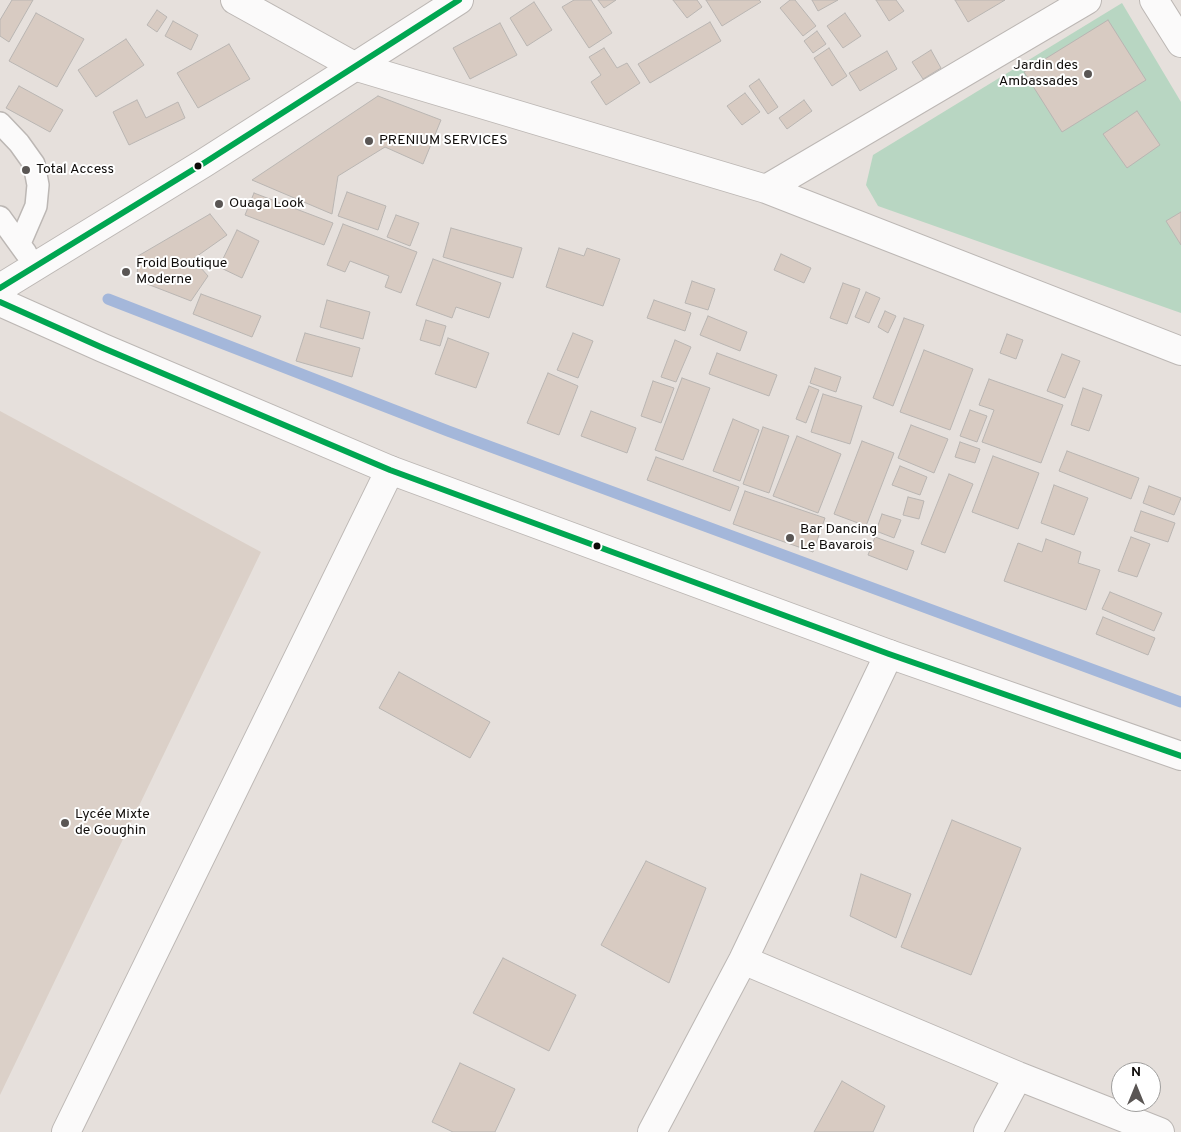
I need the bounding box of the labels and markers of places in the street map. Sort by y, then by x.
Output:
place label: Jardin des Ambassades [999,58,1078,90]
marker: Jardin des Ambassades [1082,68,1094,80]
place label: PRENIUM SERVICES [379,133,508,149]
marker: PRENIUM SERVICES [363,135,375,147]
unlabelled marker [193,161,203,171]
place label: Total Access [36,162,114,178]
marker: Total Access [20,164,32,176]
place label: Ouaga Look [229,196,305,212]
marker: Ouaga Look [213,198,225,210]
place label: Froid Boutique Moderne [136,256,227,288]
marker: Froid Boutique Moderne [120,266,132,278]
place label: Bar Dancing Le Bavarois [800,522,877,554]
marker: Bar Dancing Le Bavarois [784,532,796,544]
unlabelled marker [592,541,602,551]
place label: Lycée Mixte de Goughin [75,807,150,840]
marker: Lycée Mixte de Goughin [59,817,71,829]

